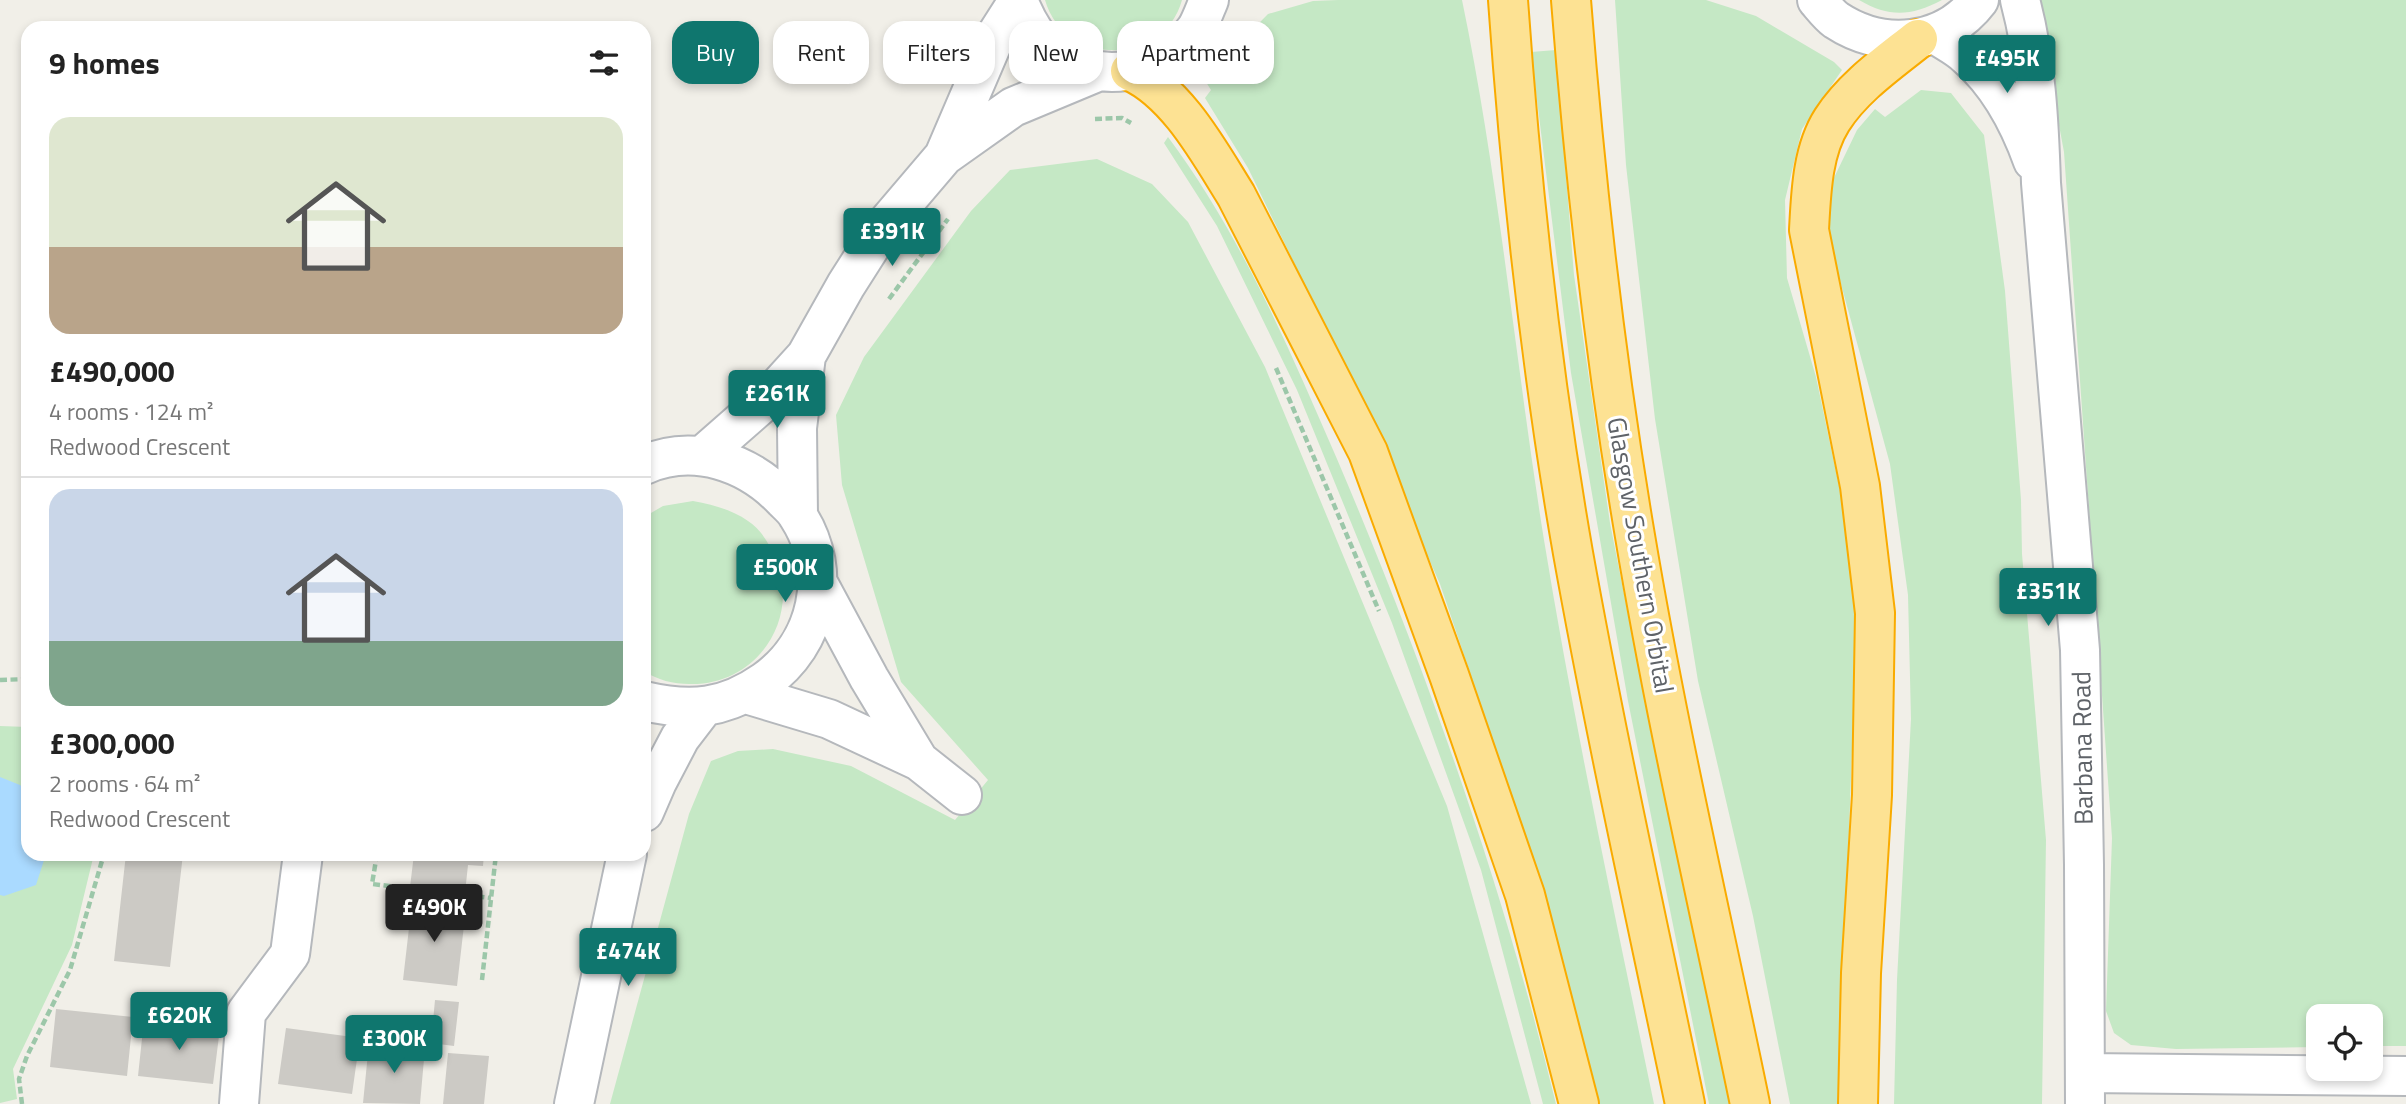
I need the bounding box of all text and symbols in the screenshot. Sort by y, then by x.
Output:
chip: Buy [672,21,759,84]
chip: Rent [773,21,869,84]
chip: Filters [883,21,995,84]
chip: New [1009,21,1103,84]
chip: Apartment [1117,21,1274,84]
pin: £495K [1958,36,2056,95]
text: 9 homes [49,40,160,86]
text: £495K [1974,40,2040,75]
icon: filters [585,44,623,82]
icon: home [273,163,399,289]
pin: £391K [843,208,941,268]
text: £391K [859,213,925,248]
text: £490,000 [49,348,175,394]
pin: £261K [728,370,826,430]
text: £261K [744,375,810,410]
text: 4 rooms · 124 m² [49,394,213,429]
street label: Glasgow Southern Orbital [1598,414,1684,696]
text: Redwood Crescent [49,429,230,464]
icon: home [273,535,399,661]
pin: £500K [736,544,834,604]
text: £500K [752,549,818,584]
pin: £351K [1999,568,2097,628]
text: £351K [2015,573,2081,608]
street label: Barbana Road [2061,671,2103,825]
text: £300,000 [49,720,175,766]
text: 2 rooms · 64 m² [49,766,200,801]
text: Redwood Crescent [49,801,230,836]
pin: £490K [385,884,483,944]
text: £490K [401,889,467,924]
pin: £474K [579,928,677,988]
text: £474K [595,933,661,968]
pin: £620K [130,992,228,1052]
text: £620K [146,997,212,1032]
map controls [2306,1004,2383,1081]
button: locate [2306,1004,2383,1081]
pin: £300K [345,1016,443,1075]
text: £300K [361,1020,427,1055]

